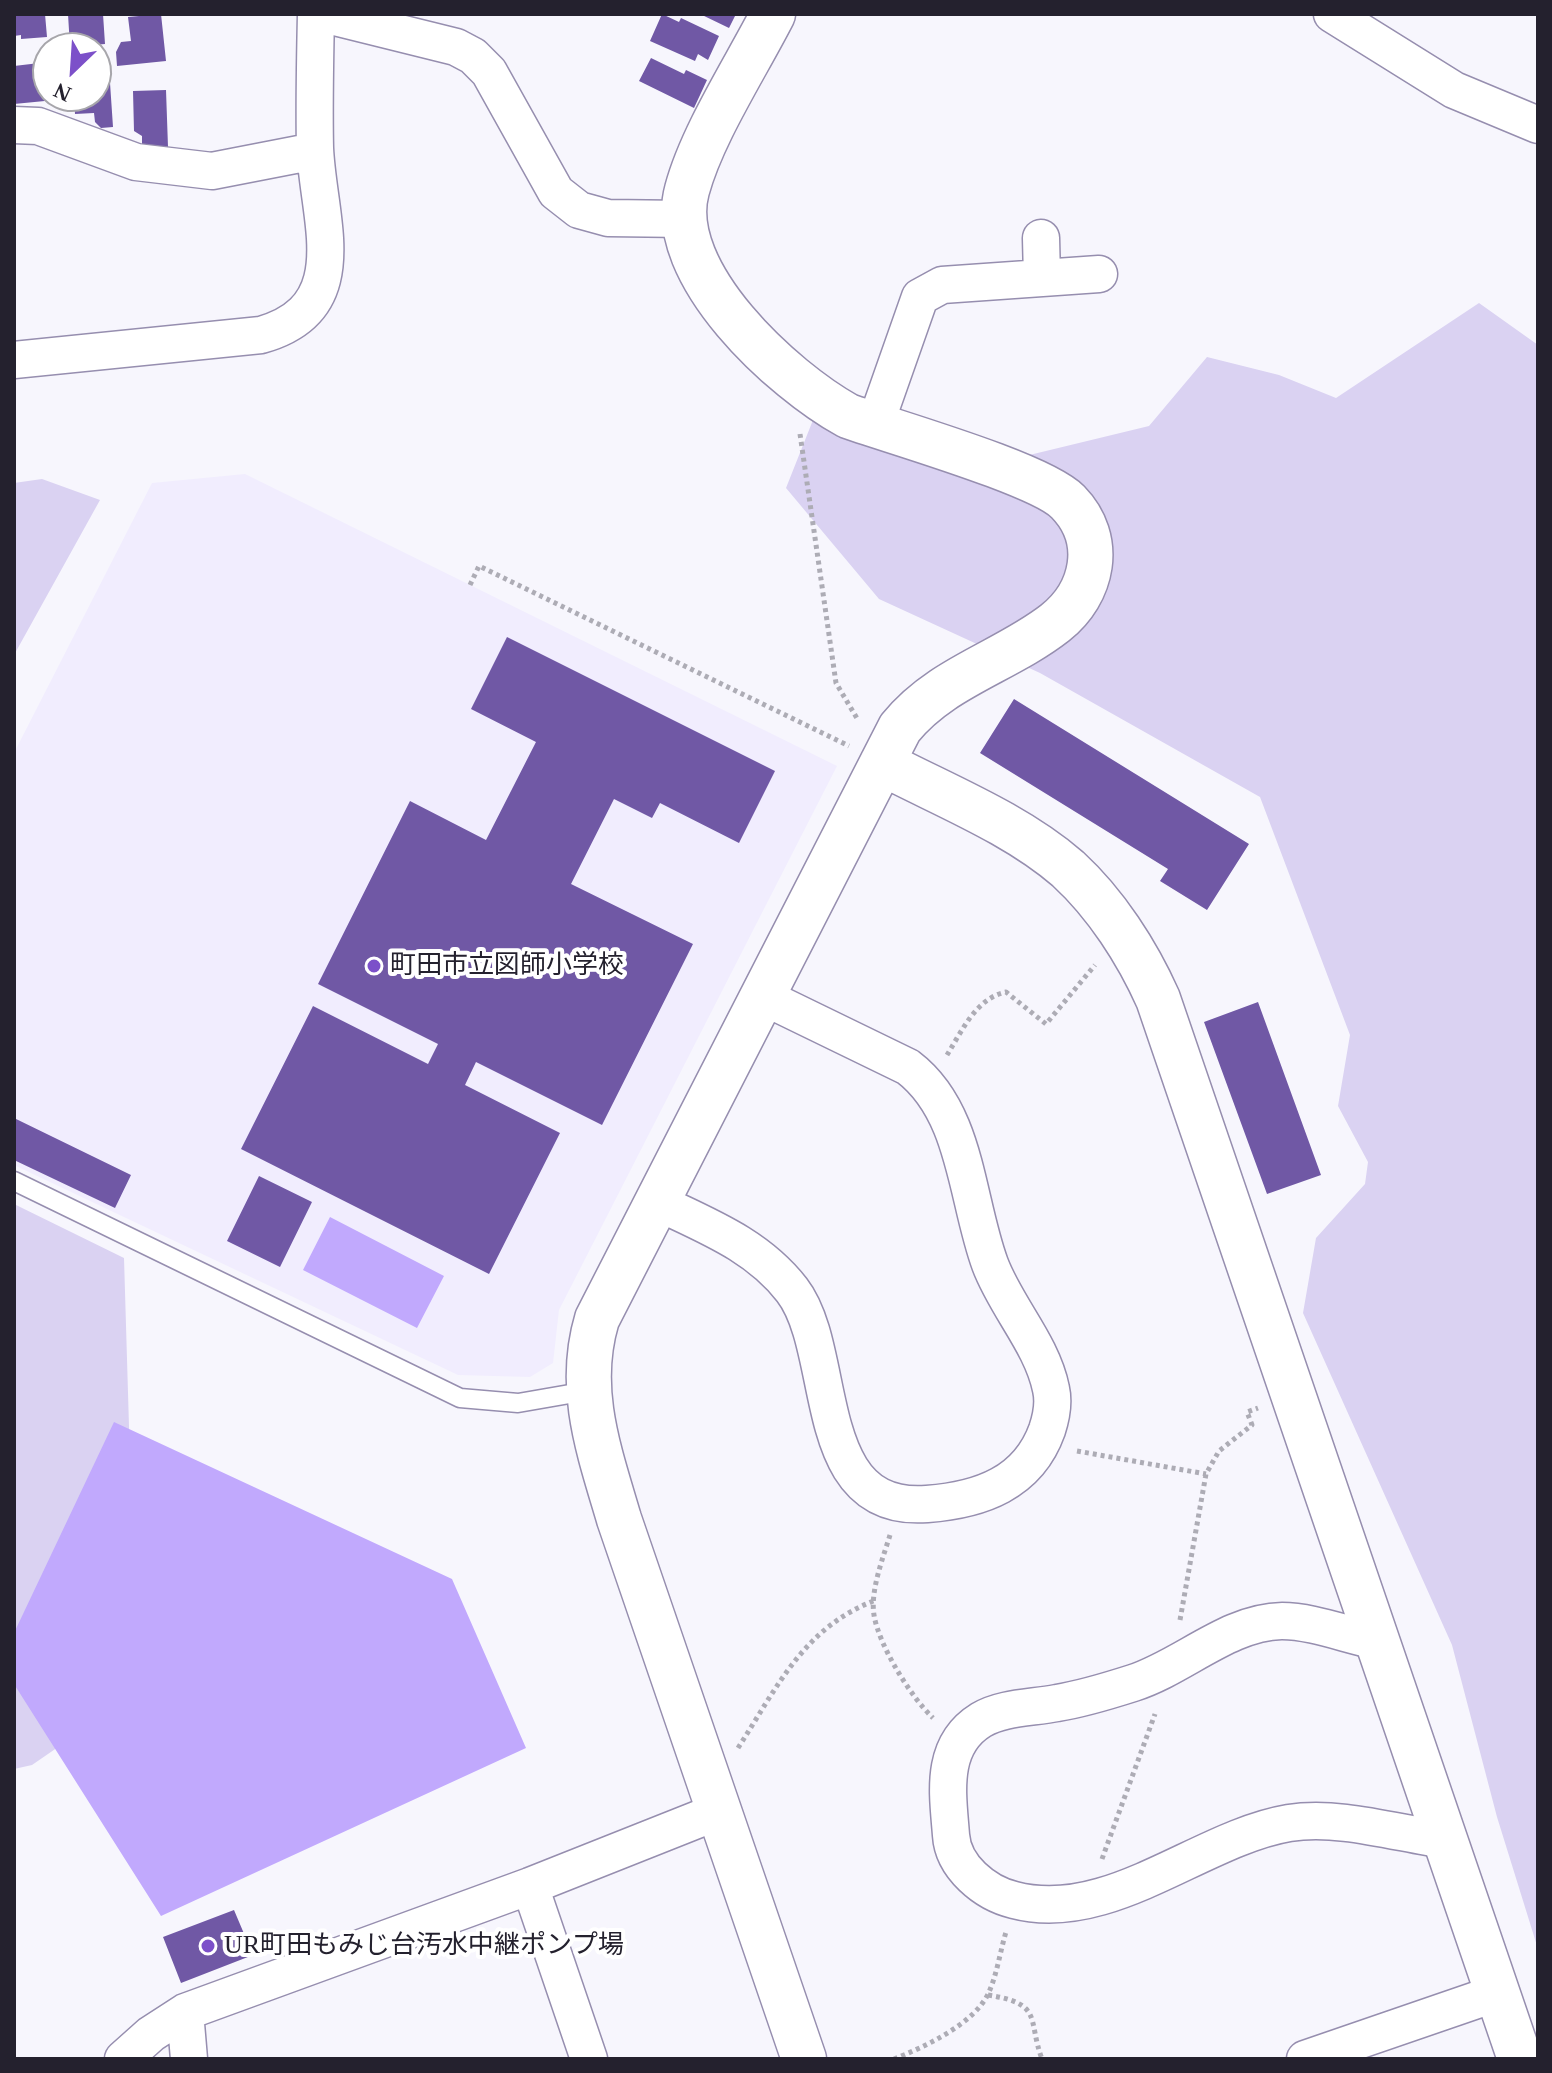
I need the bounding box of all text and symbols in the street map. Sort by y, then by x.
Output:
north arrow [32,32,112,112]
text: N [50,78,75,107]
place label: 町田市立図師小学校 [390,950,624,982]
marker: 町田市立図師小学校 [365,957,383,975]
place label: UR町田もみじ台汚水中継ポンプ場 [224,1930,624,1962]
marker: UR町田もみじ台汚水中継ポンプ場 [199,1937,217,1955]

